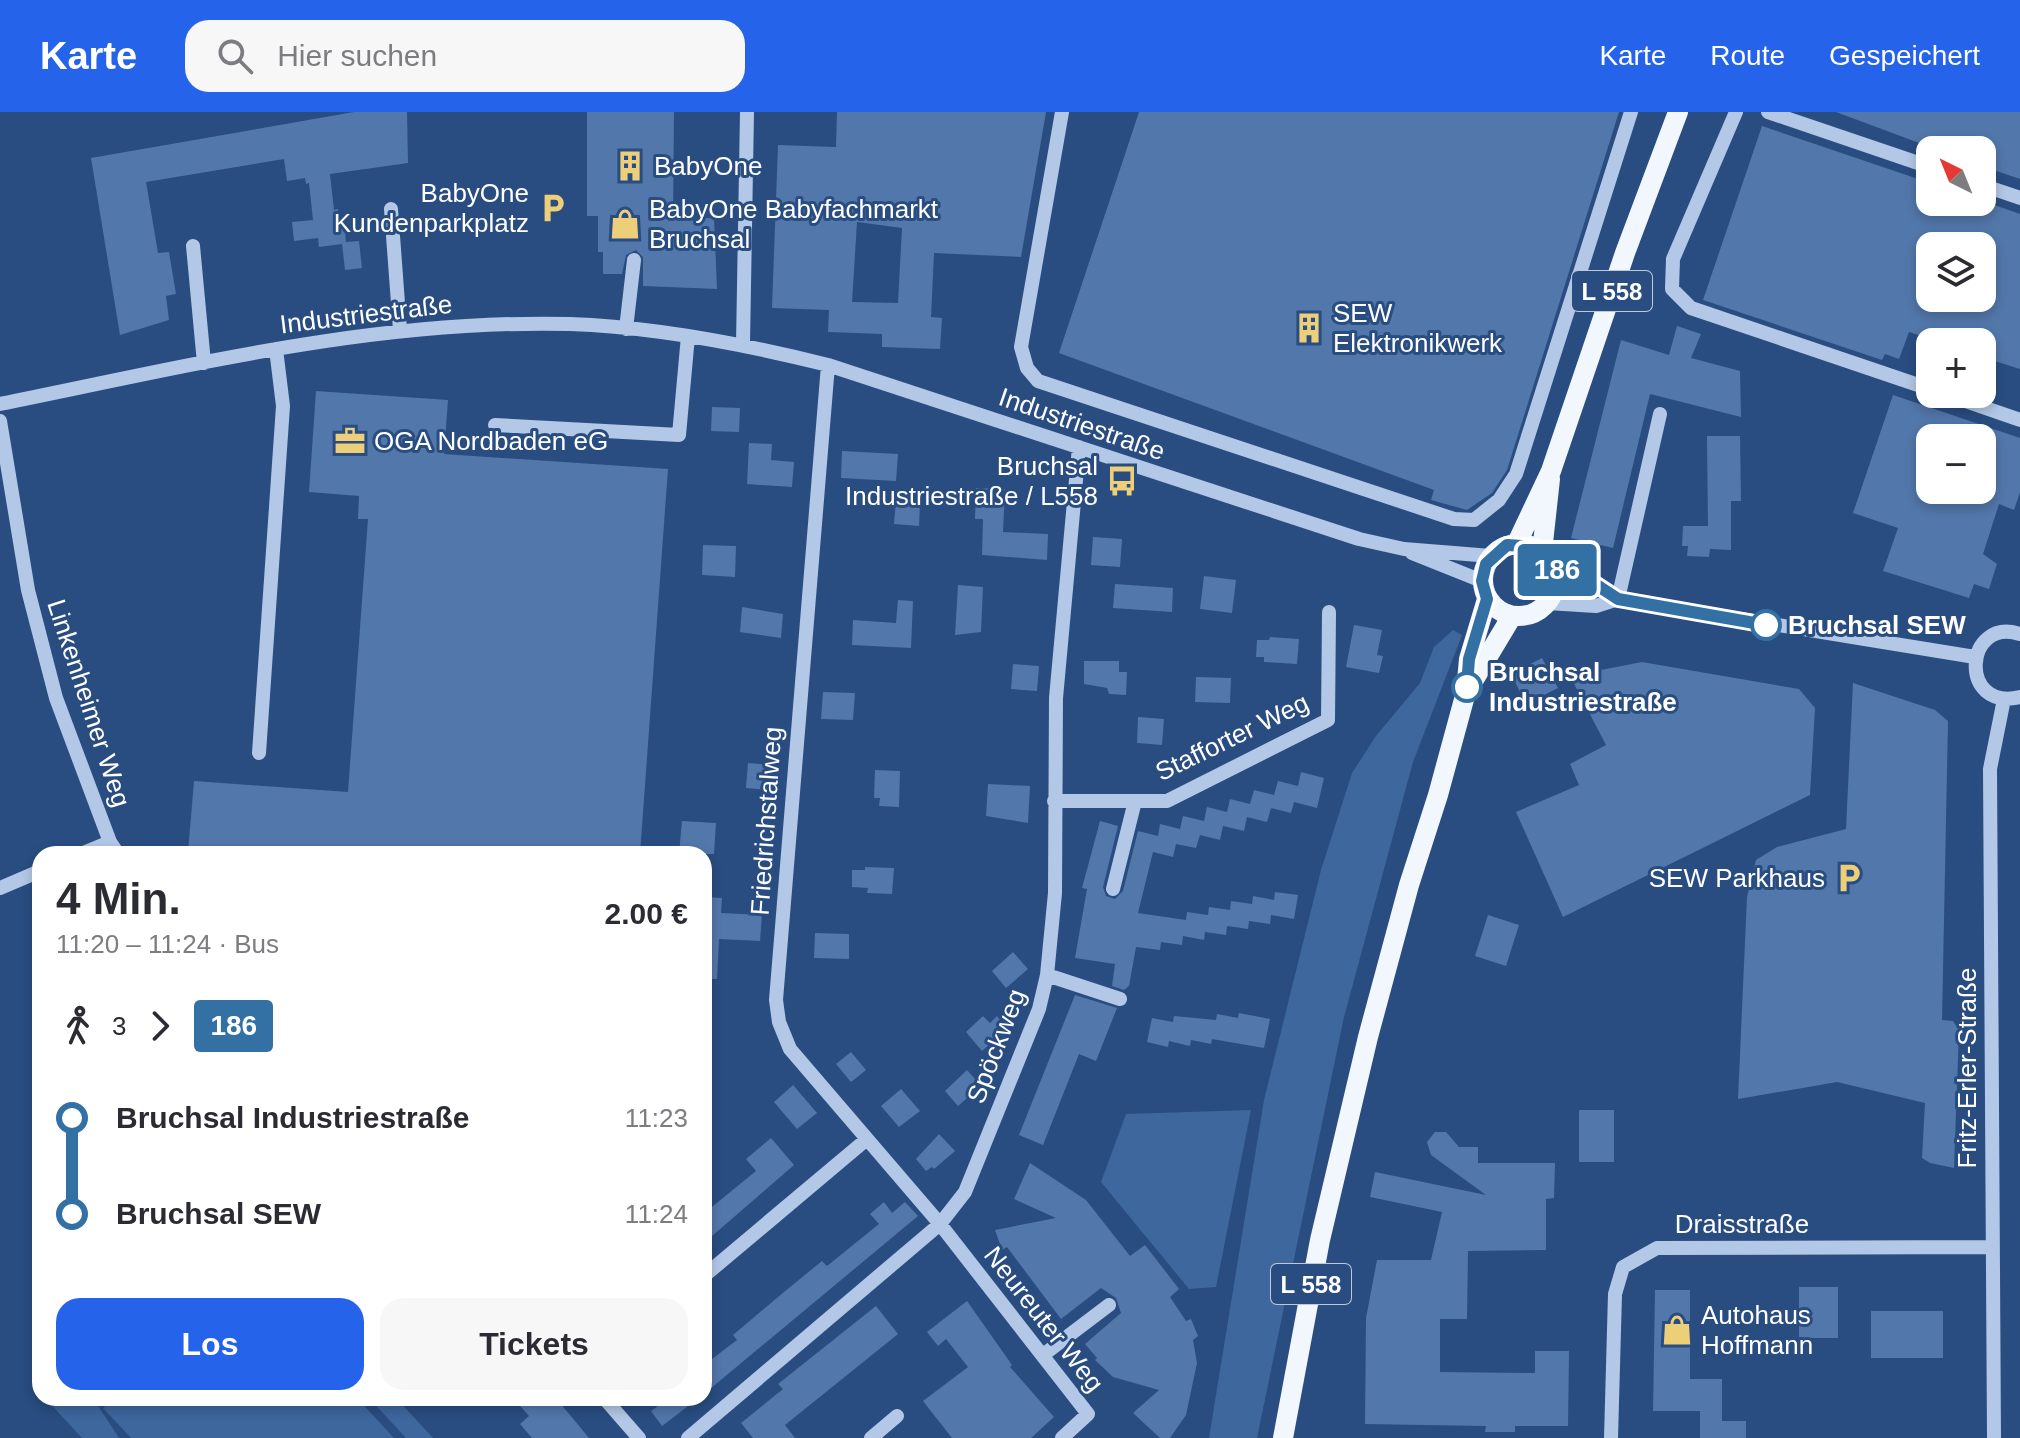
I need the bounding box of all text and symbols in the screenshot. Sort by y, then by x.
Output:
search box [185,20,745,92]
icon: search [213,34,257,78]
text: Karte [40,35,137,77]
text: Hier suchen [277,39,437,72]
text: Karte [1599,40,1666,71]
text: Route [1710,40,1785,71]
text: Gespeichert [1829,40,1980,71]
north arrow [1916,136,1996,216]
map controls [1916,136,1996,504]
building icon: BabyOne [613,149,647,183]
place label: BabyOne [654,151,762,181]
place label: BabyOne Kundenparkplatz [334,178,529,238]
parking icon: BabyOne Kundenparkplatz [536,191,570,225]
place label: BabyOne Babyfachmarkt Bruchsal [649,194,939,254]
shop icon: BabyOne Babyfachmarkt Bruchsal [608,207,642,241]
button: layers [1916,232,1996,312]
road number: L 558 [1572,271,1652,311]
street label: Industriestraße [278,289,454,339]
place label: SEW Elektronikwerk [1333,298,1503,358]
building icon: SEW Elektronikwerk [1292,311,1326,345]
button: + [1916,328,1996,408]
street label: Industriestraße [995,382,1169,466]
office icon: OGA Nordbaden eG [333,424,367,458]
button: − [1916,424,1996,504]
place label: OGA Nordbaden eG [374,426,608,456]
place label: Bruchsal Industriestraße / L558 [845,451,1098,511]
bus stop icon: Bruchsal Industriestraße / L558 [1105,464,1139,498]
line badge: 186 [1511,544,1603,596]
text: 186 [1534,554,1580,585]
street label: Linkenheimer Weg [41,596,137,810]
marker: Bruchsal SEW [1751,610,1781,640]
place label: Bruchsal SEW [1788,610,1966,640]
place label: Bruchsal Industriestraße [1489,657,1677,717]
marker: Bruchsal Industriestraße [1452,672,1482,702]
street label: Stafforter Weg [1151,687,1313,787]
street label: Friedrichstalweg [744,726,788,916]
parking icon: SEW Parkhaus [1832,861,1866,895]
place label: SEW Parkhaus [1649,863,1825,893]
text: 4 Min. [56,874,181,923]
text: 2.00 € [605,897,688,930]
text: 11:20 – 11:24 · Bus [56,929,279,959]
street label: Fritz-Erler-Straße [1952,968,1982,1168]
street label: Spöckweg [960,985,1032,1107]
icon: walk [56,1004,100,1048]
icon: forward [138,1004,182,1048]
text: 186 [210,1010,257,1041]
text: 3 [112,1011,126,1041]
text: Bruchsal Industriestraße [116,1101,469,1134]
text: 11:23 [625,1103,688,1133]
text: Bruchsal SEW [116,1197,321,1230]
text: 11:24 [625,1199,688,1229]
street label: Draisstraße [1675,1209,1809,1239]
street label: Neureuter Weg [978,1240,1110,1398]
road number: L 558 [1271,1264,1351,1304]
button: Los [56,1298,364,1390]
button: Tickets [380,1298,688,1390]
place label: Autohaus Hoffmann [1701,1300,1813,1360]
shop icon: Autohaus Hoffmann [1660,1313,1694,1347]

